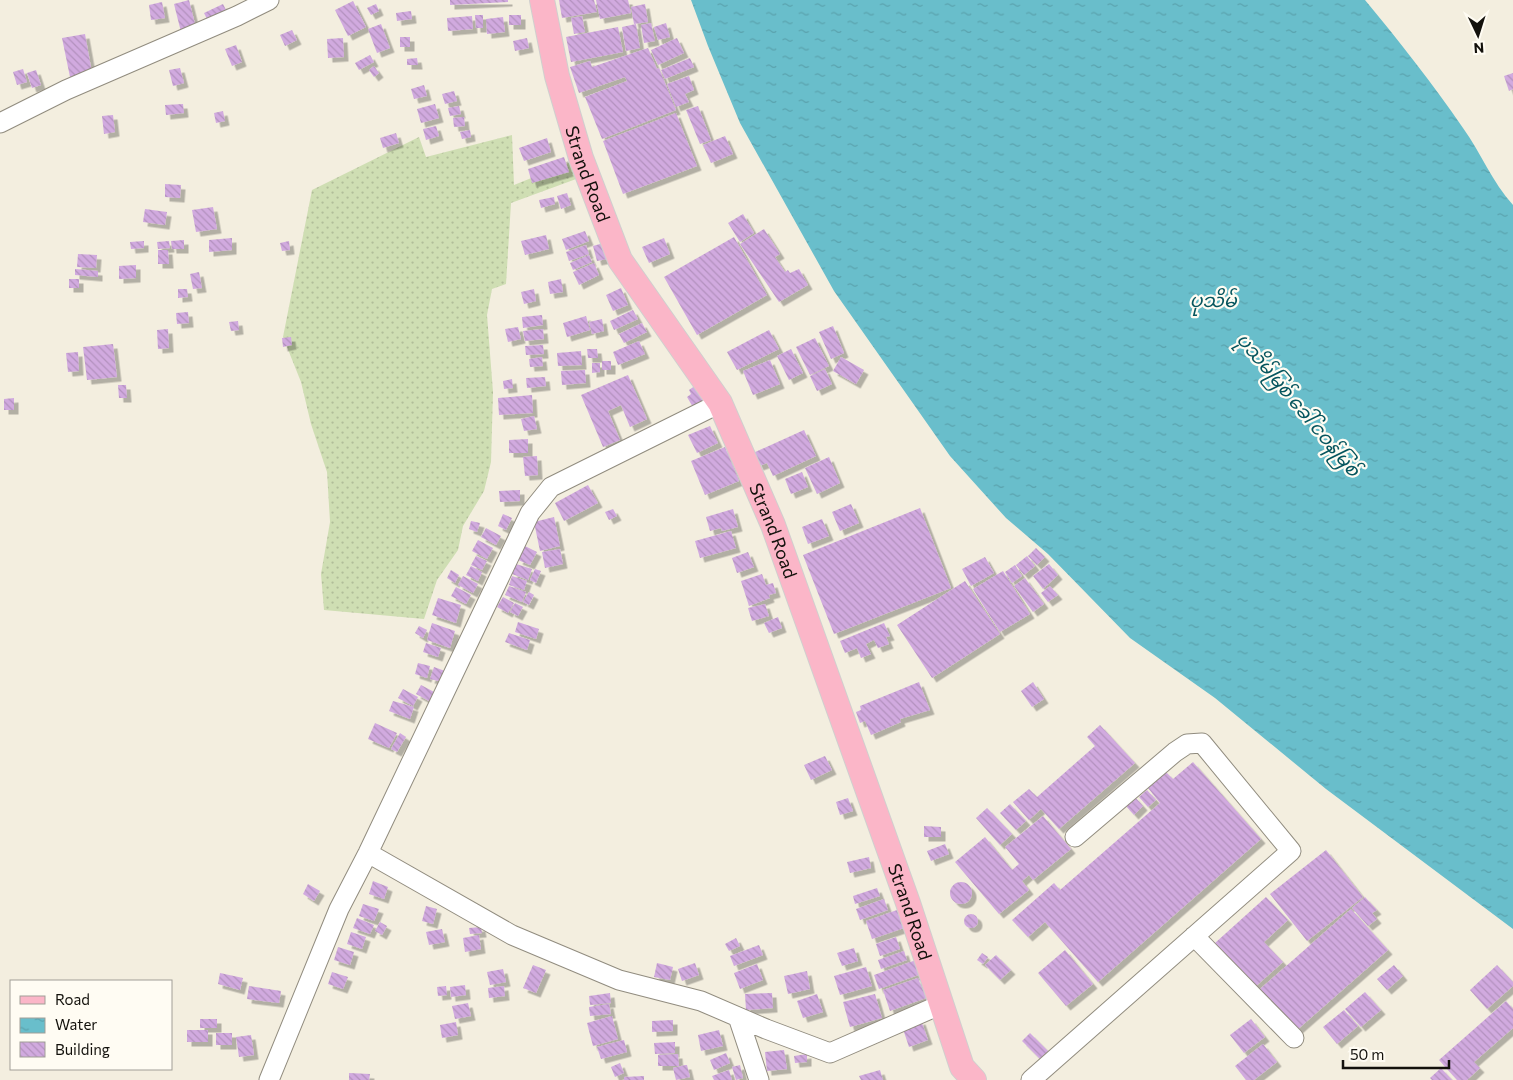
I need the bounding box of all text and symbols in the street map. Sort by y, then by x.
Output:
north arrow [1453,10,1503,60]
text: N [1473,40,1485,57]
street label: Strand Road [561,123,615,225]
water label: ပုသိမ် [1189,287,1238,316]
water label: ပုသိမ်မြစ် ခေါ် ငဝန်မြစ် [1228,327,1367,485]
street label: Strand Road [745,479,802,581]
street label: Strand Road [884,860,937,963]
legend [10,980,172,1070]
text: Road [55,990,90,1008]
text: Water [55,1015,97,1033]
scale bar [1343,1038,1449,1070]
text: Building [55,1040,110,1058]
text: 50 m [1350,1045,1384,1063]

